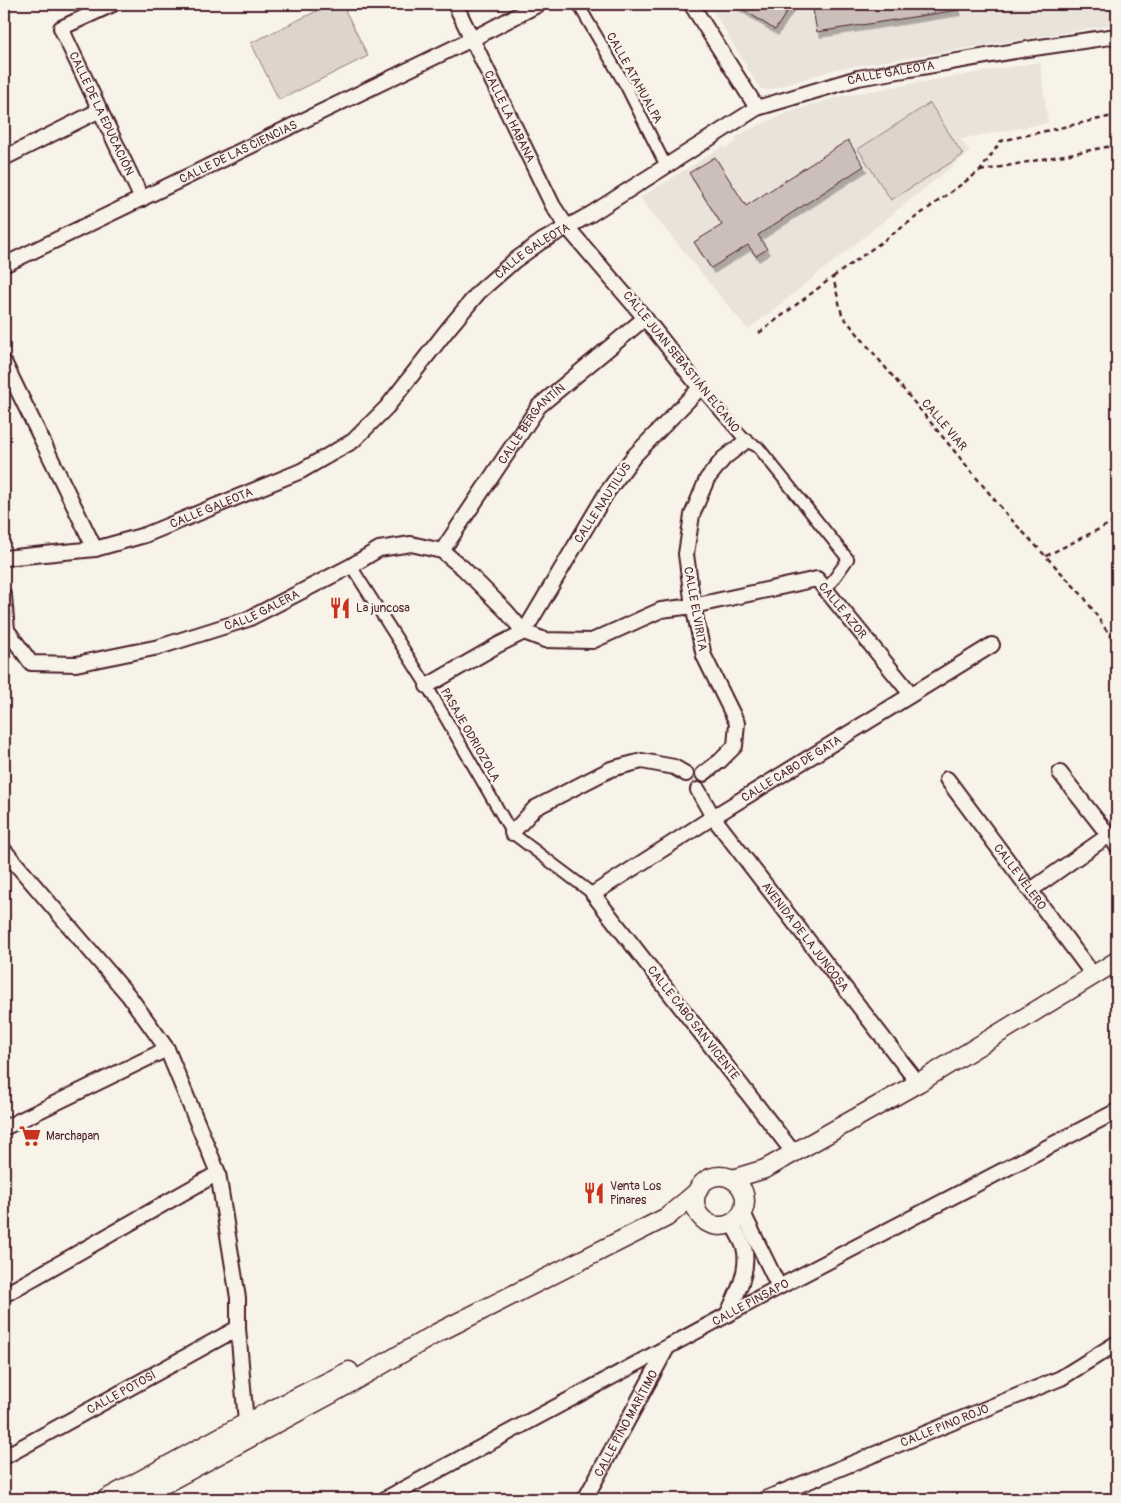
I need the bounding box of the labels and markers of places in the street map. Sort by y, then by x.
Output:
restaurant icon: La juncosa [327,595,353,621]
place label: La juncosa [356,601,410,616]
supermarket icon: Marchapan [17,1123,43,1149]
place label: Marchapan [46,1129,100,1144]
place label: Venta Los Pinares [610,1179,662,1208]
restaurant icon: Venta Los Pinares [581,1180,607,1206]

